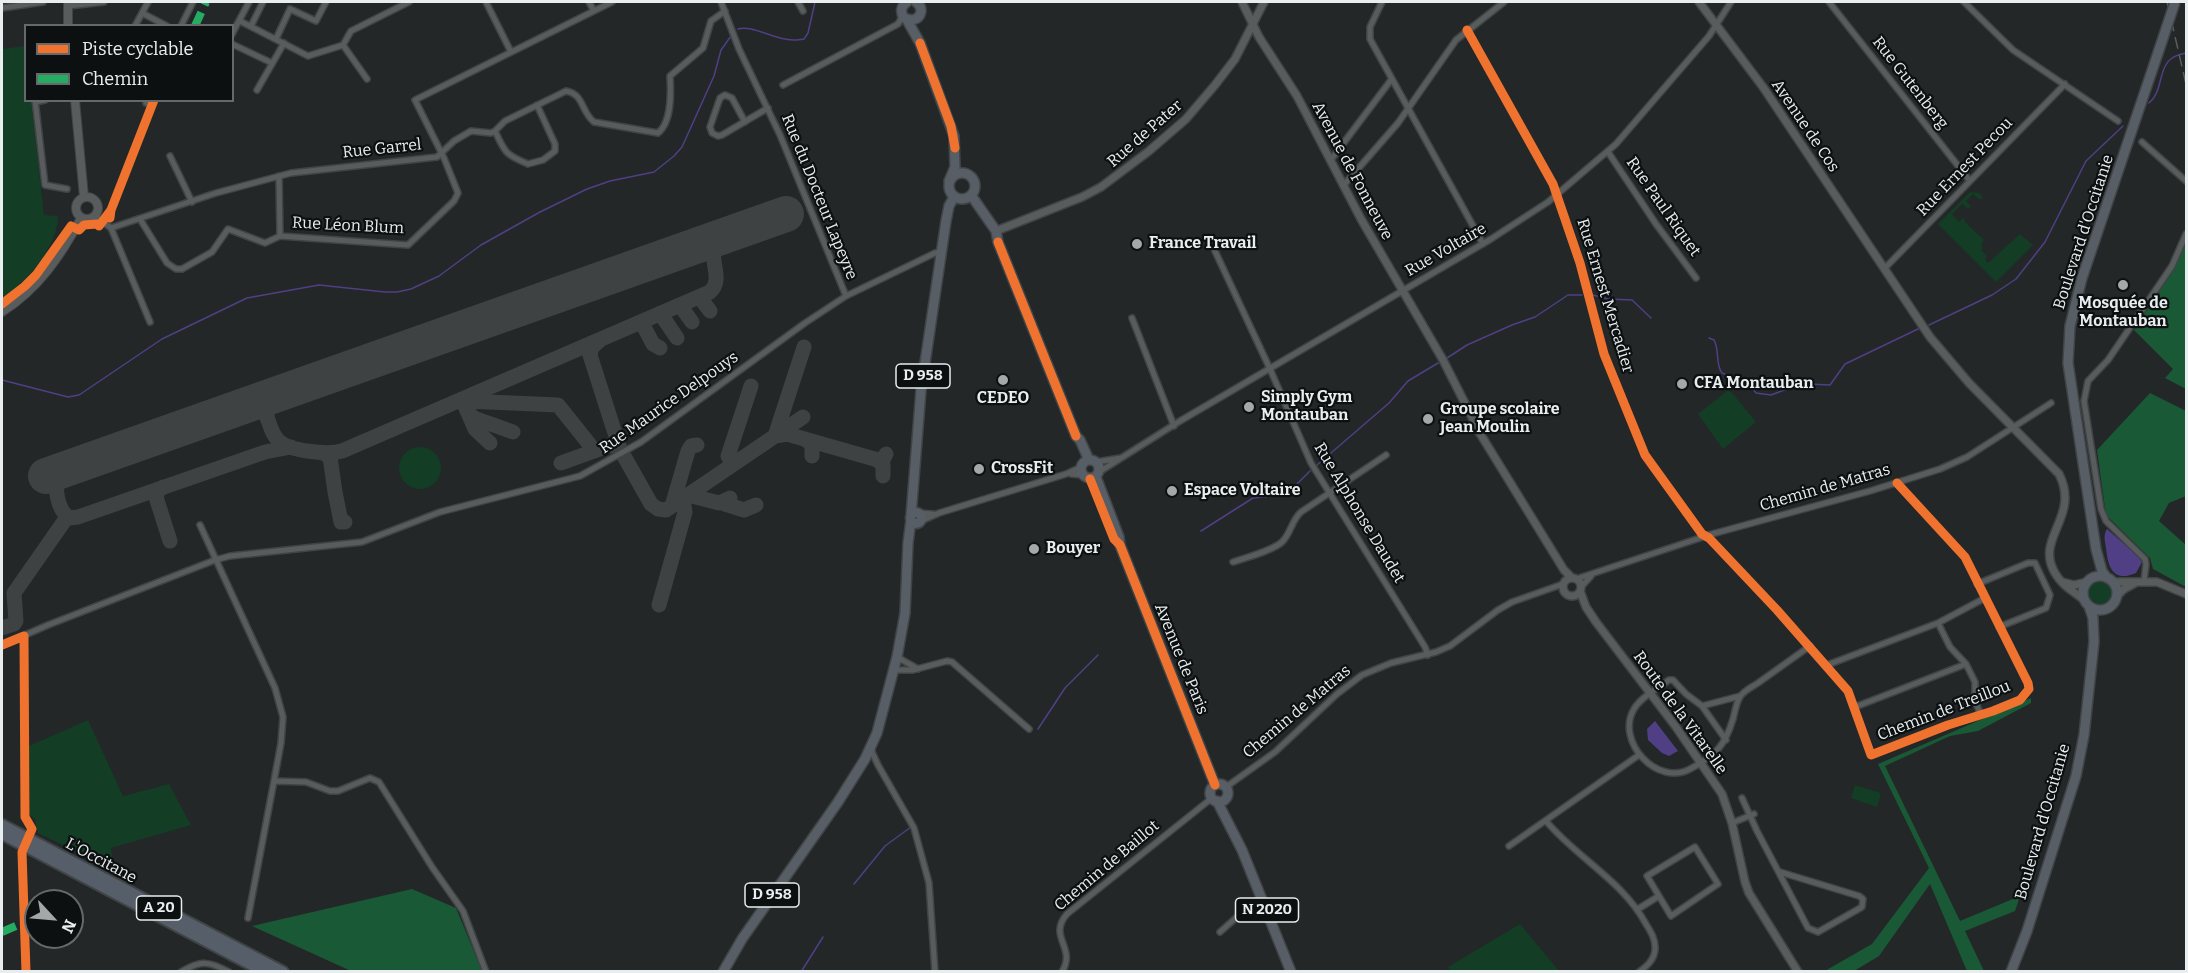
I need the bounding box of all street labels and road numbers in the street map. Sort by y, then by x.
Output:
street label: Rue Gutenberg [1868,33,1952,133]
street label: Avenue de Cos [1767,76,1843,176]
street label: Rue de Pater [1104,96,1186,172]
street label: Avenue de Fonneuve [1307,99,1397,243]
street label: Rue du Docteur Lapeyre [777,111,861,283]
street label: Rue Ernest Pecou [1913,114,2017,220]
street label: Rue Garrel [342,135,422,163]
street label: Boulevard d'Occitanie [2050,152,2118,312]
street label: Rue Paul Riquet [1622,154,1704,260]
street label: Rue Léon Blum [292,213,404,239]
street label: Rue Ernest Mercadier [1572,216,1638,376]
street label: Rue Voltaire [1402,219,1490,281]
street label: Rue Maurice Delpouys [596,348,742,458]
road number: D 958 [896,364,950,388]
street label: Rue Alphonse Daudet [1310,439,1408,587]
street label: Chemin de Matras [1758,460,1892,516]
street label: Avenue de Paris [1150,601,1212,717]
street label: Route de la Vitarelle [1629,648,1731,778]
street label: Chemin de Matras [1239,661,1355,763]
street label: Chemin de Treillou [1875,677,2013,745]
street label: Boulevard d'Occitanie [2012,742,2074,902]
street label: Chemin de Baillot [1051,817,1163,915]
street label: L'Occitane [62,834,140,888]
road number: D 958 [745,883,799,907]
road number: A 20 [136,896,182,920]
road number: N 2020 [1236,898,1298,922]

